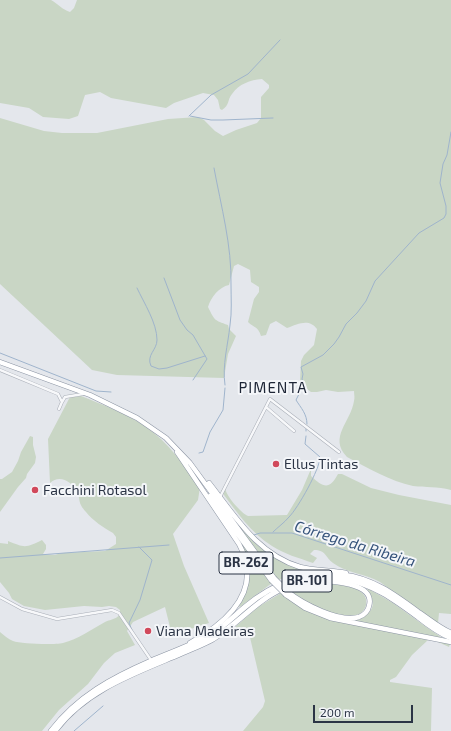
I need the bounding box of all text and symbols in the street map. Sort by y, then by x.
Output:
district label: PIMENTA [238,379,308,397]
place label: Ellus Tintas [284,456,358,472]
marker: Ellus Tintas [271,459,281,469]
place label: Facchini Rotasol [43,482,147,498]
marker: Facchini Rotasol [30,485,40,495]
water label: Córrego da Ribeira [292,517,418,571]
road number: BR-262 [219,552,273,574]
road number: BR-101 [282,570,332,592]
place label: Viana Madeiras [156,623,254,639]
marker: Viana Madeiras [143,626,153,636]
scale bar [315,697,415,723]
text: 200 m [320,705,354,719]

